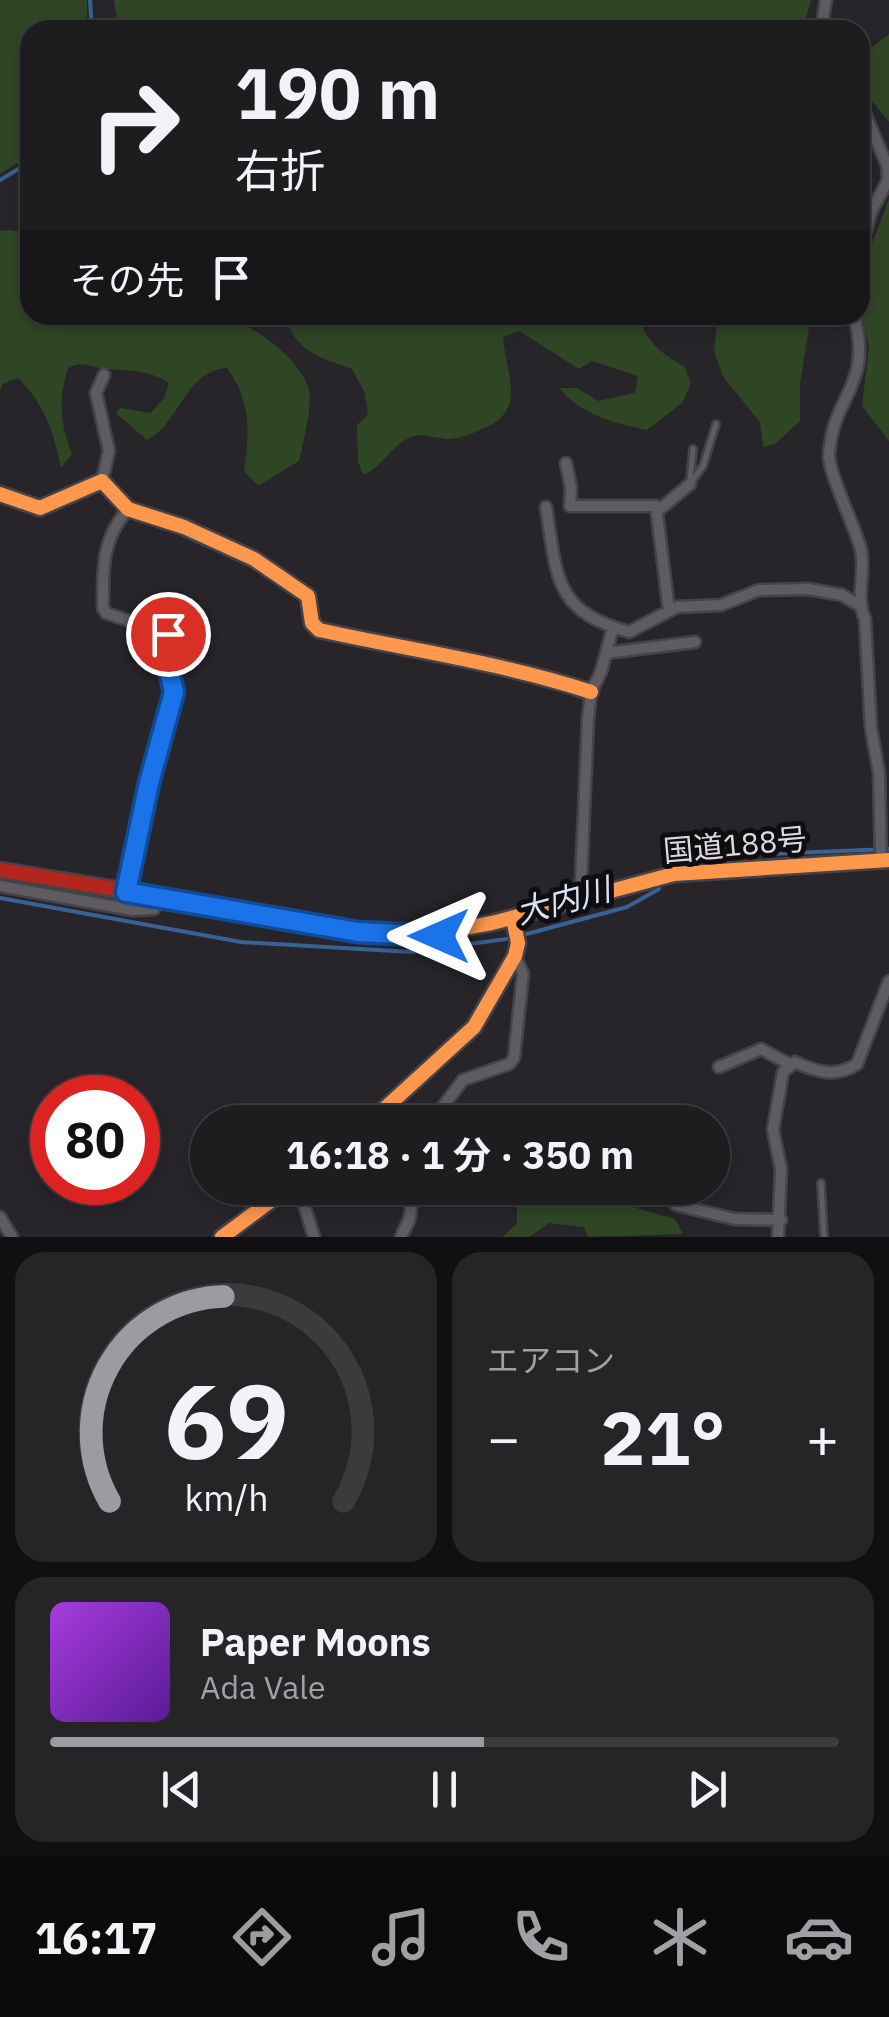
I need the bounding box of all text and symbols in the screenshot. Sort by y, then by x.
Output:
text: 190 m [235,47,440,138]
icon: right [70,60,200,190]
text: 右折 [235,141,325,199]
icon: arrive [204,250,259,305]
text: その先 [70,255,184,304]
pin [126,592,211,677]
icon: arrive [141,607,196,662]
street label: 国道188号 [662,818,808,870]
water label: 大内川 [511,867,618,933]
position arrow [387,884,491,988]
speed limit sign: 80 [30,1075,160,1205]
text: 16:18 · 1 分 · 350 m [286,1130,634,1179]
text: エアコン [487,1339,615,1381]
text: 69 [164,1352,288,1488]
text: 21° [600,1388,726,1486]
text: − [487,1402,520,1473]
text: + [806,1402,839,1473]
text: km/h [184,1474,268,1521]
text: Paper Moons [200,1617,431,1666]
text: Ada Vale [200,1666,326,1708]
icon: previous [154,1762,209,1817]
icon: pause [417,1762,472,1817]
icon: next [680,1762,735,1817]
icon: directions [227,1902,297,1972]
icon: music [366,1902,436,1972]
icon: phone [506,1902,576,1972]
icon: climate [645,1902,715,1972]
icon: car [784,1902,854,1972]
text: 16:17 [35,1908,158,1966]

